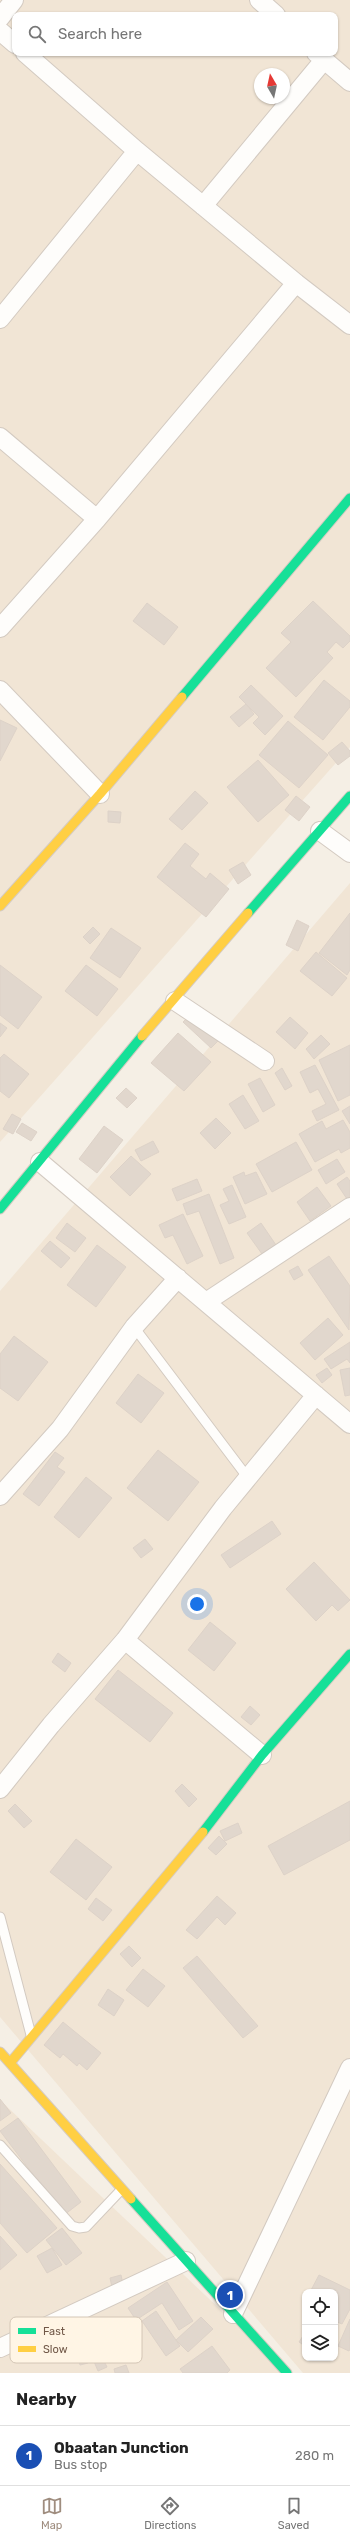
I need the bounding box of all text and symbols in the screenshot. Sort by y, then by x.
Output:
search box [12,12,338,56]
icon: search [26,23,48,45]
text: Search here [58,25,142,43]
north arrow [254,68,290,104]
your location [187,1594,207,1614]
pin: 1 [217,2280,243,2310]
map controls [302,2289,338,2361]
button: locate [302,2289,338,2325]
legend [10,2317,142,2363]
text: Fast [43,2325,66,2338]
button: layers [302,2325,338,2361]
text: Slow [43,2343,68,2356]
text: Nearby [16,2389,77,2409]
text: Obaatan Junction [54,2439,189,2457]
text: 1 [26,2448,32,2463]
text: 280 m [295,2448,334,2463]
text: Bus stop [54,2457,107,2472]
tab: Map [41,2495,63,2532]
tab: Directions [144,2495,196,2532]
tab: Saved [278,2495,309,2532]

